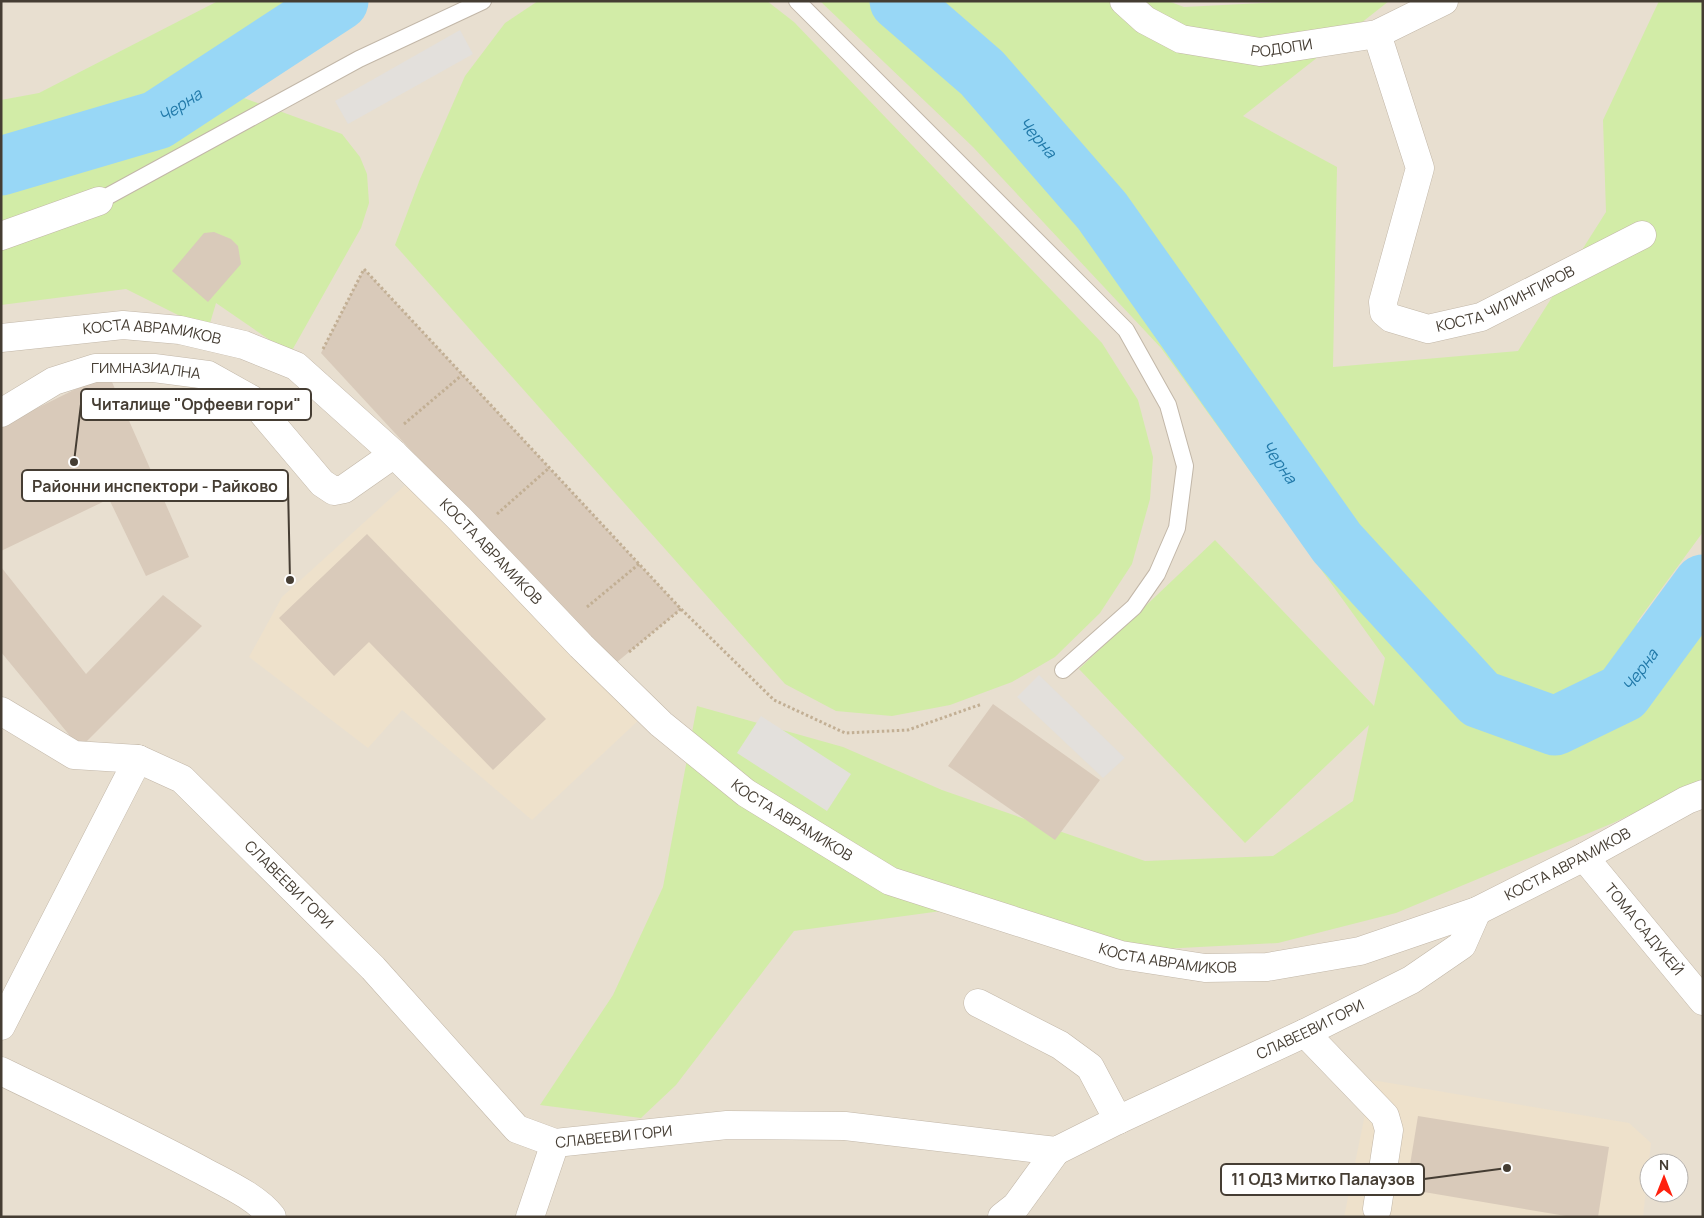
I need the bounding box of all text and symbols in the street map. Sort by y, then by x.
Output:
street label: РОДОПИ [1249,33,1314,62]
water label: Черна [154,82,207,127]
water label: Черна [1014,112,1062,163]
street label: КОСТА ЧИЛИНГИРОВ [1434,260,1578,337]
street label: КОСТА АВРАМИКОВ [82,314,223,349]
street label: ГИМНАЗИАЛНА [91,357,203,384]
callout: Читалище "Орфееви гори" [81,389,311,420]
text: Читалище "Орфееви гори" [91,393,301,415]
water label: Черна [1257,436,1303,488]
callout: Районни инспектори - Райково [22,470,288,501]
text: Районни инспектори - Райково [32,475,278,497]
street label: КОСТА АВРАМИКОВ [435,494,547,609]
water label: Черна [1617,643,1664,696]
street label: КОСТА АВРАМИКОВ [727,774,857,866]
street label: КОСТА АВРАМИКОВ [1501,822,1634,905]
street label: СЛАВЕЕВИ ГОРИ [240,836,338,933]
street label: ТОМА САДУКЕЙ [1600,879,1689,980]
street label: КОСТА АВРАМИКОВ [1096,938,1237,978]
street label: СЛАВЕЕВИ ГОРИ [1253,994,1367,1064]
street label: СЛАВЕЕВИ ГОРИ [554,1120,673,1153]
north arrow [1639,1153,1689,1203]
text: N [1659,1155,1669,1174]
callout: 11 ОДЗ Митко Палаузов [1221,1164,1424,1195]
text: 11 ОДЗ Митко Палаузов [1231,1168,1415,1190]

